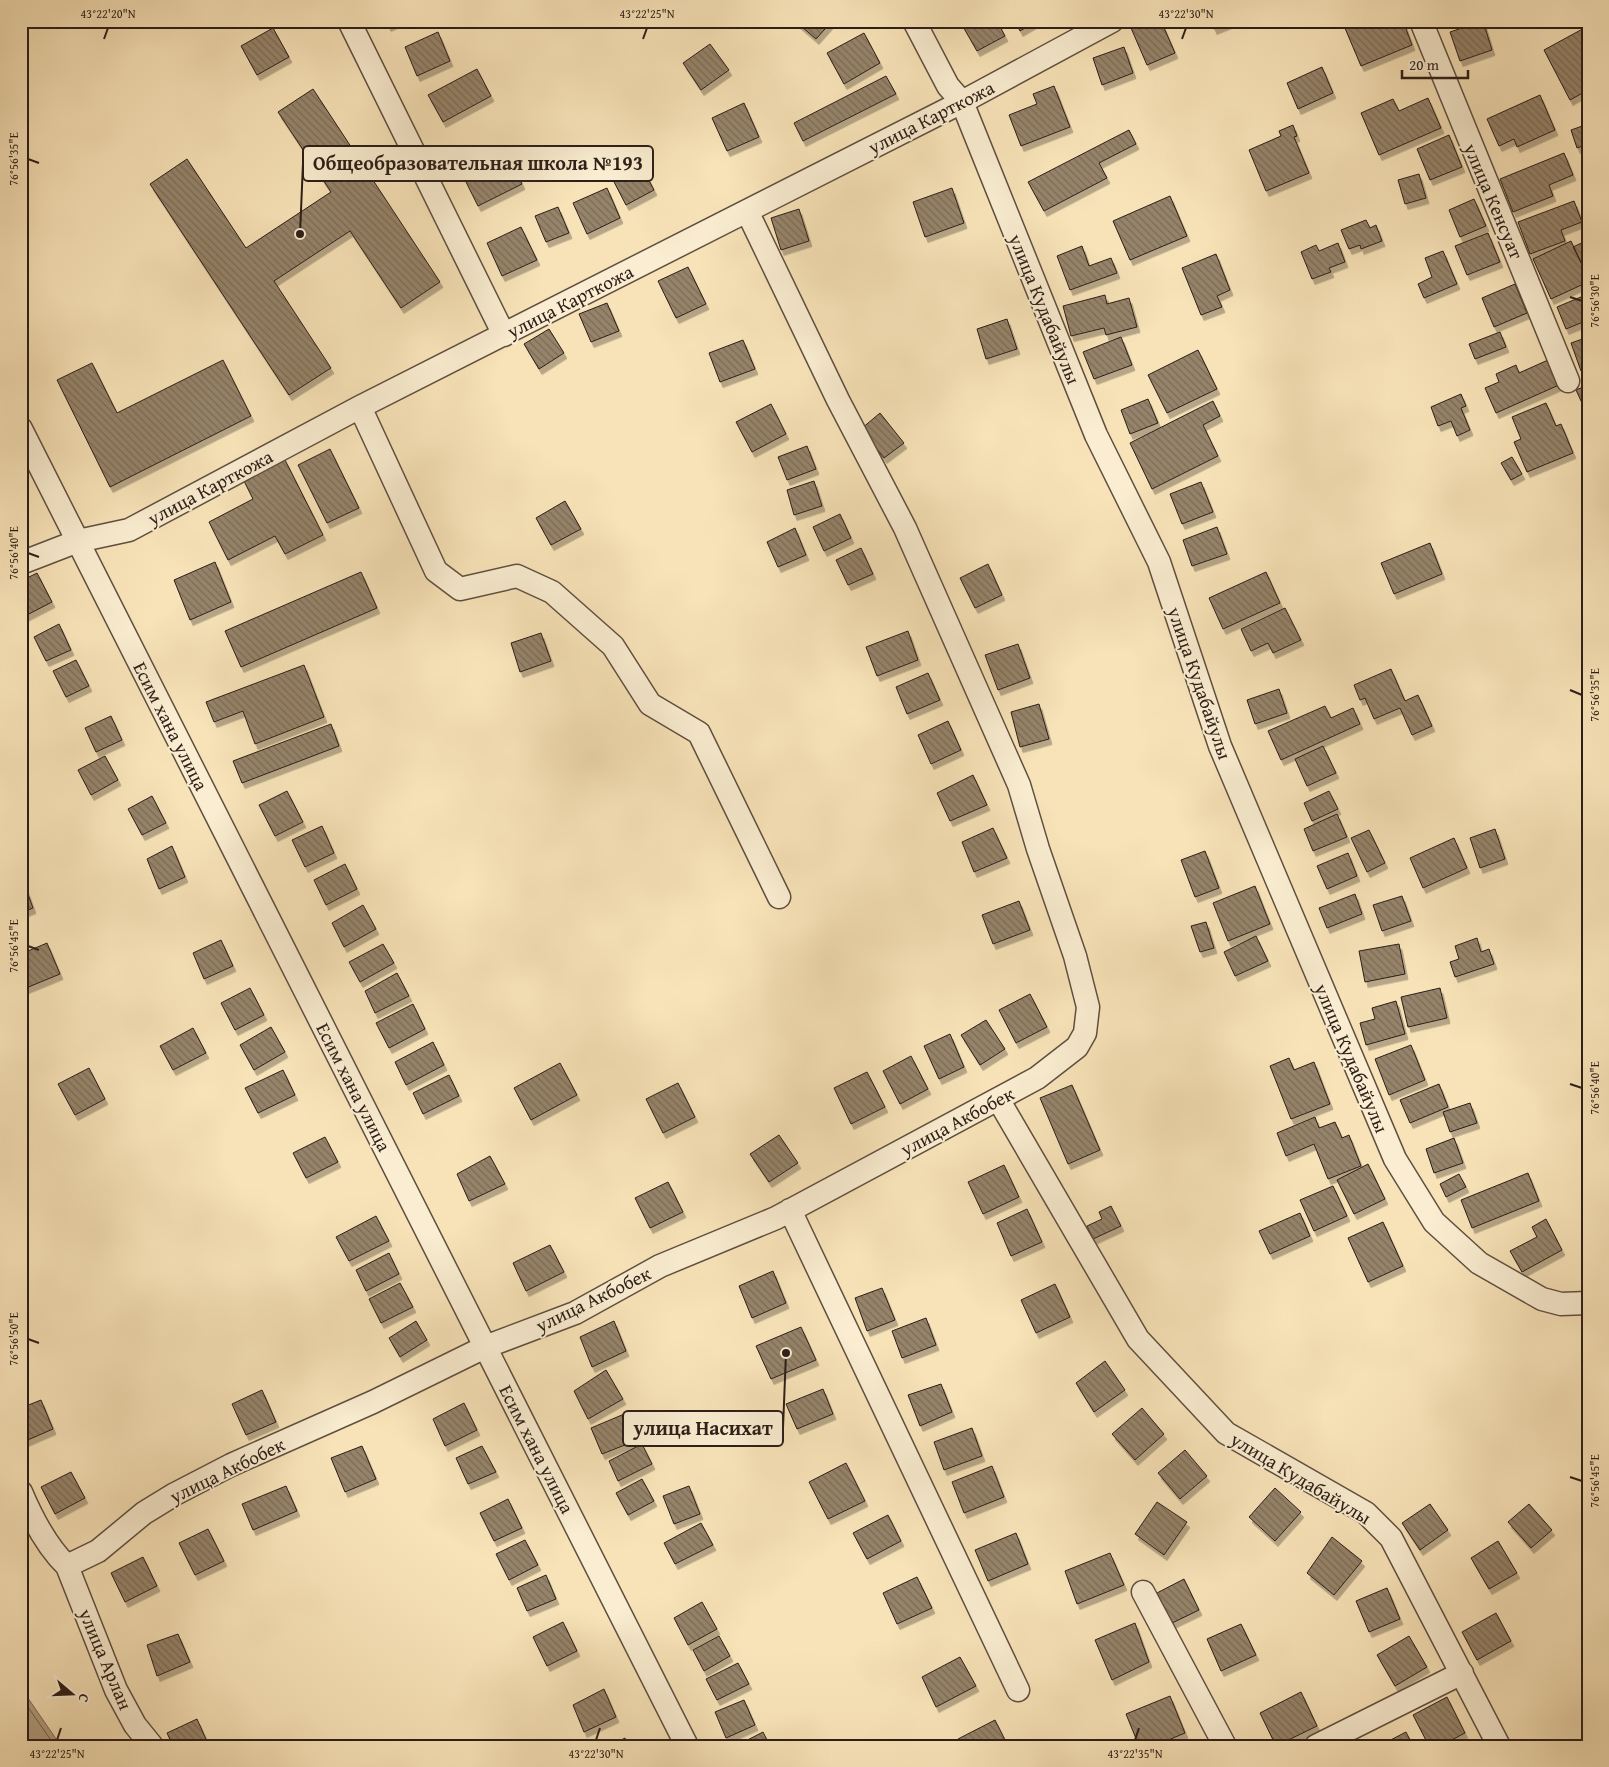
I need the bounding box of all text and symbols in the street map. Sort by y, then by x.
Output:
text: 43°22'20"N [80,5,136,22]
text: 43°22'25"N [619,5,675,22]
text: 43°22'30"N [1158,5,1214,22]
scale bar [1402,48,1468,80]
text: 20 m [1409,54,1440,75]
street label: улица Карткожа [862,73,999,161]
text: 76°56'35"E [5,132,22,186]
street label: улица Кенсуат [1457,138,1531,264]
callout: Общеобразовательная школа №193 [303,146,653,181]
text: Общеобразовательная школа №193 [313,148,643,177]
street label: улица Кудабайулы [1002,229,1088,388]
street label: улица Карткожа [501,257,638,345]
text: 76°56'30"E [1586,274,1603,328]
street label: улица Карткожа [142,442,278,532]
text: 76°56'40"E [5,526,22,580]
street label: улица Кудабайулы [1160,602,1239,763]
street label: Есим хана улица [126,657,216,795]
text: 76°56'35"E [1586,668,1603,722]
text: 76°56'45"E [5,919,22,973]
street label: улица Кудабайулы [1308,978,1396,1137]
street label: Есим хана улица [309,1018,399,1156]
text: 76°56'40"E [1586,1061,1603,1115]
street label: улица Акбобек [894,1079,1019,1163]
street label: улица Акбобек [530,1259,655,1339]
text: 76°56'50"E [5,1312,22,1366]
street label: Есим хана улица [492,1380,582,1518]
callout: улица Насихат [623,1411,783,1446]
text: улица Насихат [632,1413,773,1442]
street label: улица Кудабайулы [1224,1424,1377,1531]
street label: улица Акбобек [164,1430,289,1510]
text: 76°56'45"E [1586,1454,1603,1508]
street label: улица Арлан [72,1603,140,1714]
north arrow [48,1670,98,1720]
text: С [74,1691,95,1705]
text: 43°22'25"N [29,1745,85,1762]
text: 43°22'30"N [568,1745,624,1762]
text: 43°22'35"N [1107,1745,1163,1762]

